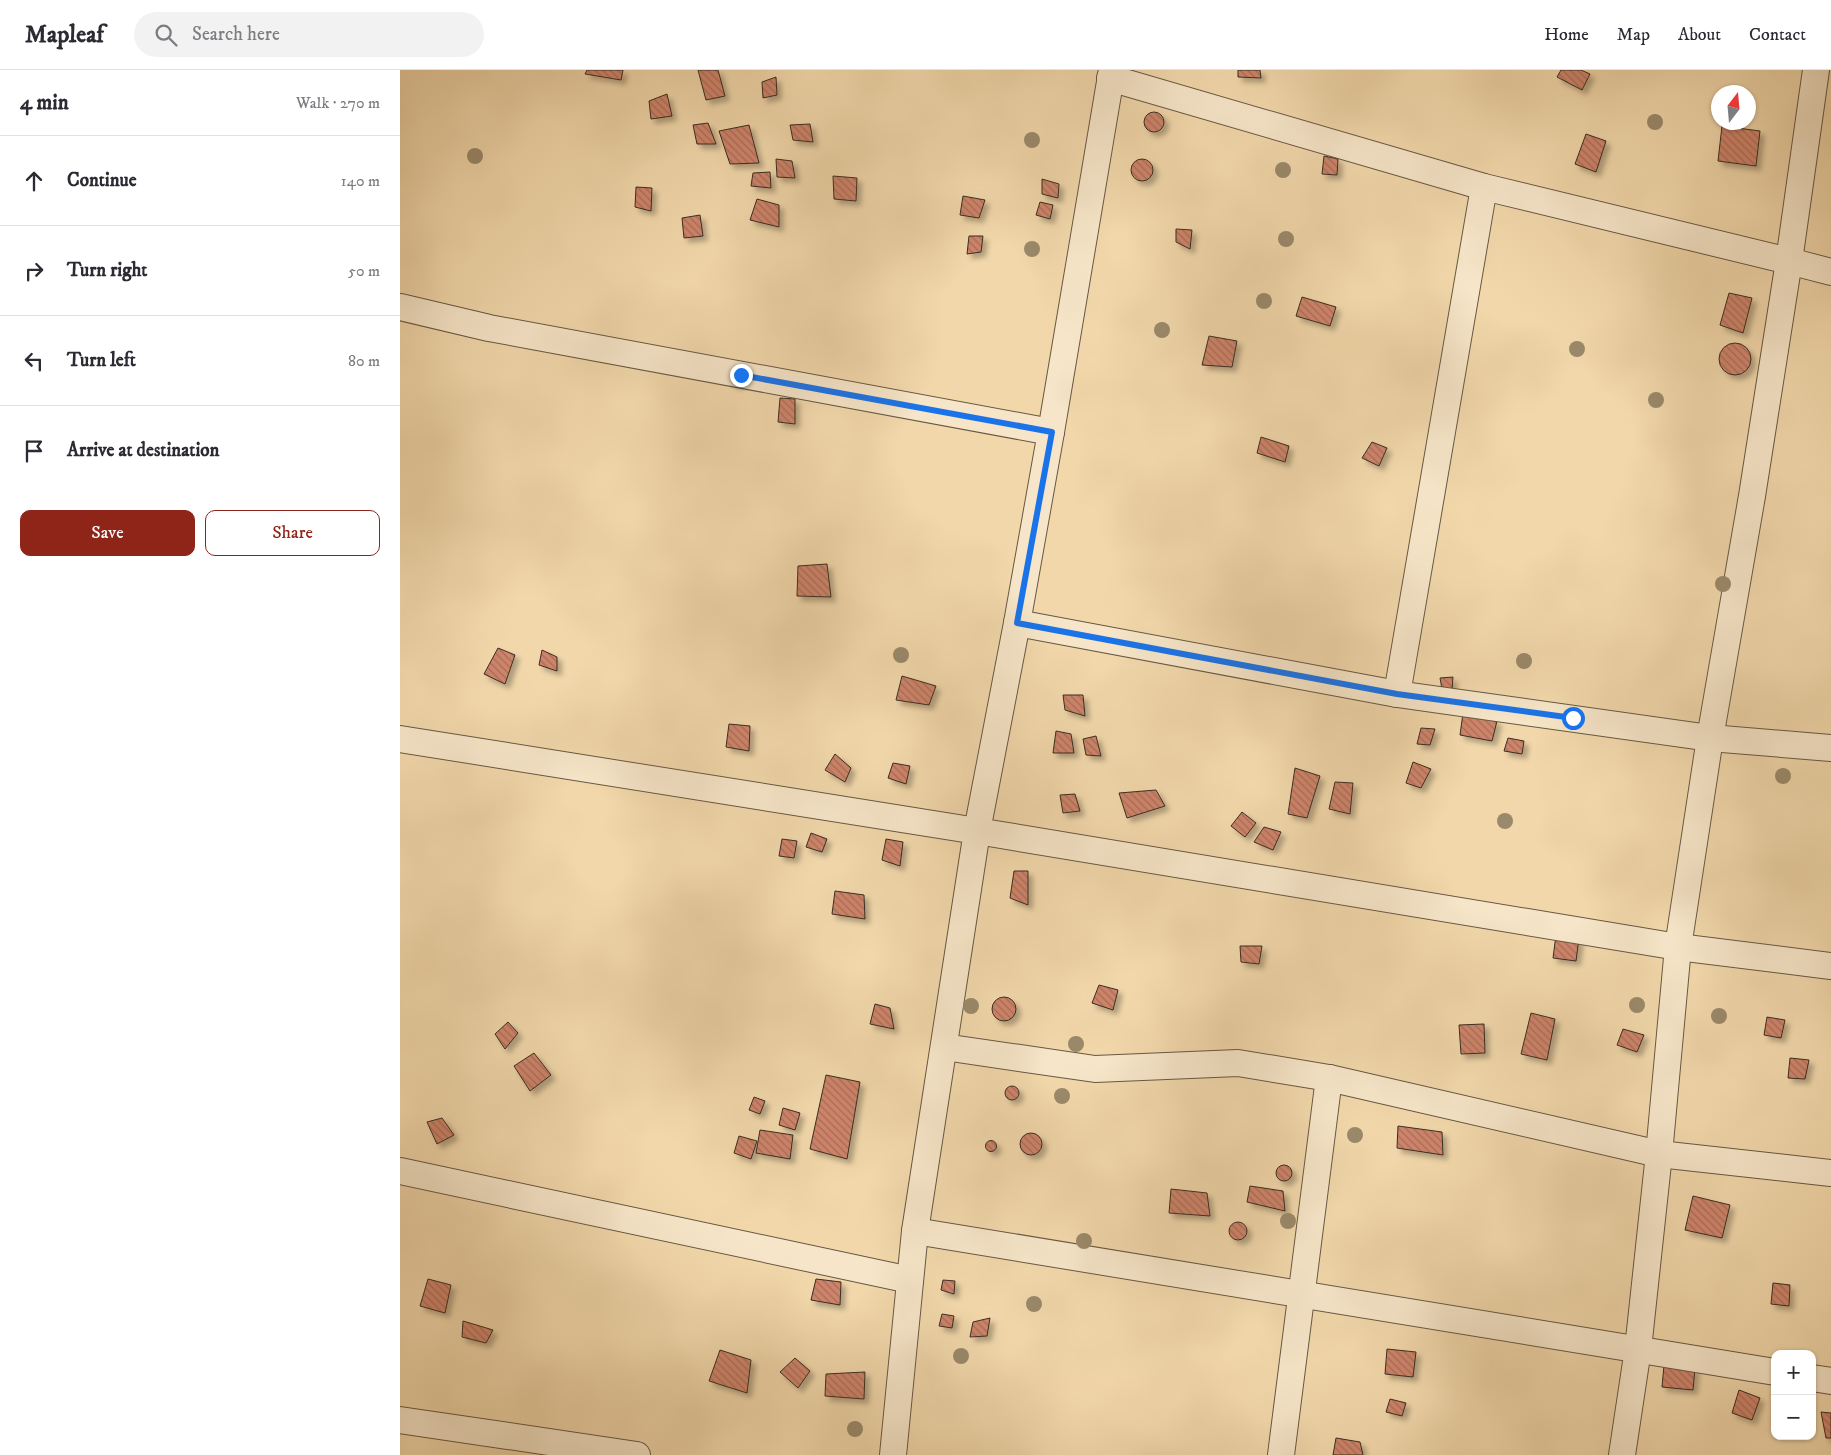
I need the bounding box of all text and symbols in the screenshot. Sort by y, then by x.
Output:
search box [134,12,484,57]
text: Mapleaf [25,20,104,50]
icon: search [152,21,180,49]
text: Search here [192,23,280,46]
text: Home [1544,24,1589,46]
text: Map [1617,24,1650,46]
text: About [1678,24,1721,46]
text: Contact [1749,24,1806,46]
north arrow [1711,85,1756,130]
text: 4 min [20,90,69,116]
text: Walk · 270 m [296,93,380,113]
icon: ahead [20,167,48,195]
text: Continue [67,169,137,192]
text: 140 m [341,171,380,191]
icon: right [20,257,48,285]
text: Turn right [67,259,147,282]
text: 50 m [348,261,380,281]
icon: left [20,347,48,375]
text: Turn left [67,349,136,372]
text: 80 m [348,351,380,371]
route end [730,364,753,387]
icon: arrive [20,437,48,465]
text: Arrive at destination [67,439,219,462]
button: Save [20,510,195,556]
button: Share [205,510,380,556]
route start [1562,707,1585,730]
map controls [1771,1350,1816,1440]
button: + [1771,1350,1816,1395]
button: − [1771,1395,1816,1440]

